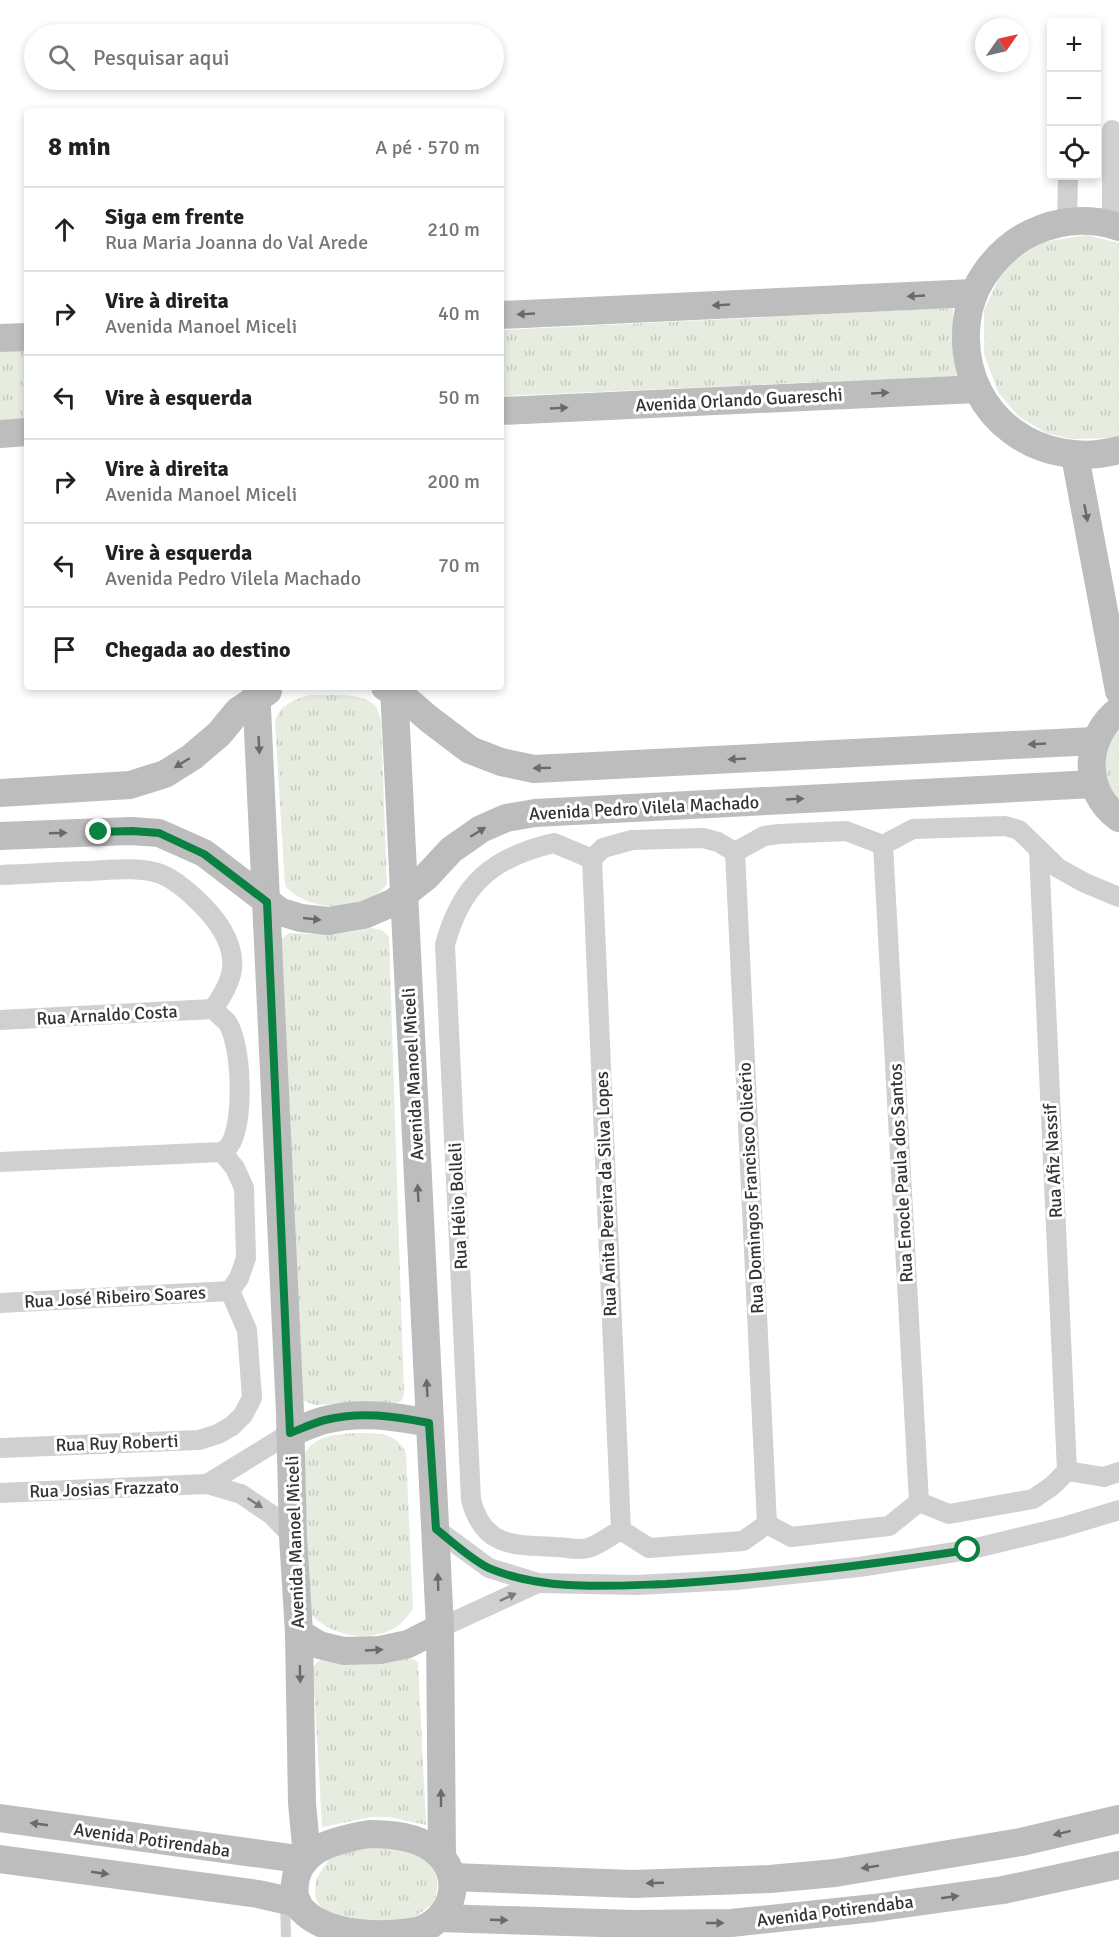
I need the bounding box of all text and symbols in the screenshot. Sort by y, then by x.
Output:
north arrow [975,18,1029,72]
map controls [1047,18,1101,180]
button: + [1047,18,1101,72]
search box [24,24,504,90]
icon: search [45,41,78,74]
text: Pesquisar aqui [93,44,229,71]
button: − [1047,72,1101,126]
button: locate [1047,126,1101,180]
text: 8 min [48,131,111,163]
text: A pé · 570 m [375,135,480,160]
text: Siga em frente [105,203,244,230]
icon: ahead [48,213,81,246]
text: 210 m [427,217,480,242]
text: Rua Maria Joanna do Val Arede [105,230,368,255]
text: Vire à direita [105,287,229,314]
one-way arrow [906,292,925,301]
icon: right [48,297,81,330]
text: 40 m [438,301,480,326]
one-way arrow [712,301,731,310]
one-way arrow [517,309,536,318]
text: Avenida Manoel Miceli [105,314,297,339]
icon: left [48,381,81,414]
text: Vire à esquerda [105,384,252,411]
street label: Avenida Orlando Guareschi [635,384,843,416]
text: 50 m [438,385,480,410]
one-way arrow [871,389,890,398]
one-way arrow [550,403,569,412]
text: Vire à direita [105,455,229,482]
icon: right [48,465,81,498]
text: 200 m [427,469,480,494]
text: Avenida Manoel Miceli [105,482,297,507]
one-way arrow [1082,504,1091,523]
text: Vire à esquerda [105,539,252,566]
icon: left [48,549,81,582]
text: 70 m [438,553,480,578]
text: Avenida Pedro Vilela Machado [105,566,361,591]
icon: arrive [48,633,81,666]
text: Chegada ao destino [105,636,291,663]
one-way arrow [255,736,264,755]
one-way arrow [1027,739,1046,748]
one-way arrow [727,754,746,763]
one-way arrow [174,758,190,769]
one-way arrow [533,763,552,773]
street label: Avenida Pedro Vilela Machado [528,791,760,825]
one-way arrow [785,795,804,804]
route end [85,818,111,844]
one-way arrow [470,826,486,837]
one-way arrow [49,829,68,838]
one-way arrow [303,914,322,924]
street label: Avenida Manoel Miceli [397,987,429,1161]
street label: Rua Arnaldo Costa [36,1000,178,1030]
street label: Rua Domingos Francisco Olicério [733,1062,769,1314]
street label: Rua Enocle Paula dos Santos [884,1063,918,1283]
street label: Rua Anita Pereira da Silva Lopes [591,1071,621,1317]
street label: Rua Afiz Nassif [1039,1102,1067,1219]
street label: Rua Hélio Bolleli [444,1142,472,1270]
one-way arrow [414,1183,423,1202]
street label: Rua José Ribeiro Soares [24,1281,207,1313]
one-way arrow [423,1378,432,1397]
street label: Rua Ruy Roberti [55,1430,179,1456]
street label: Avenida Manoel Miceli [281,1455,309,1629]
street label: Rua Josias Frazzato [29,1475,179,1503]
one-way arrow [246,1497,262,1509]
route start [954,1536,980,1562]
one-way arrow [433,1573,442,1592]
one-way arrow [499,1592,516,1601]
one-way arrow [365,1645,384,1654]
one-way arrow [295,1665,304,1684]
one-way arrow [436,1789,446,1808]
street label: Avenida Potirendaba [72,1818,232,1862]
one-way arrow [29,1819,48,1828]
one-way arrow [1053,1828,1071,1838]
one-way arrow [861,1863,880,1872]
one-way arrow [90,1868,109,1877]
one-way arrow [646,1878,665,1888]
street label: Avenida Potirendaba [755,1890,915,1932]
one-way arrow [941,1893,960,1902]
one-way arrow [489,1915,508,1924]
one-way arrow [705,1918,724,1928]

